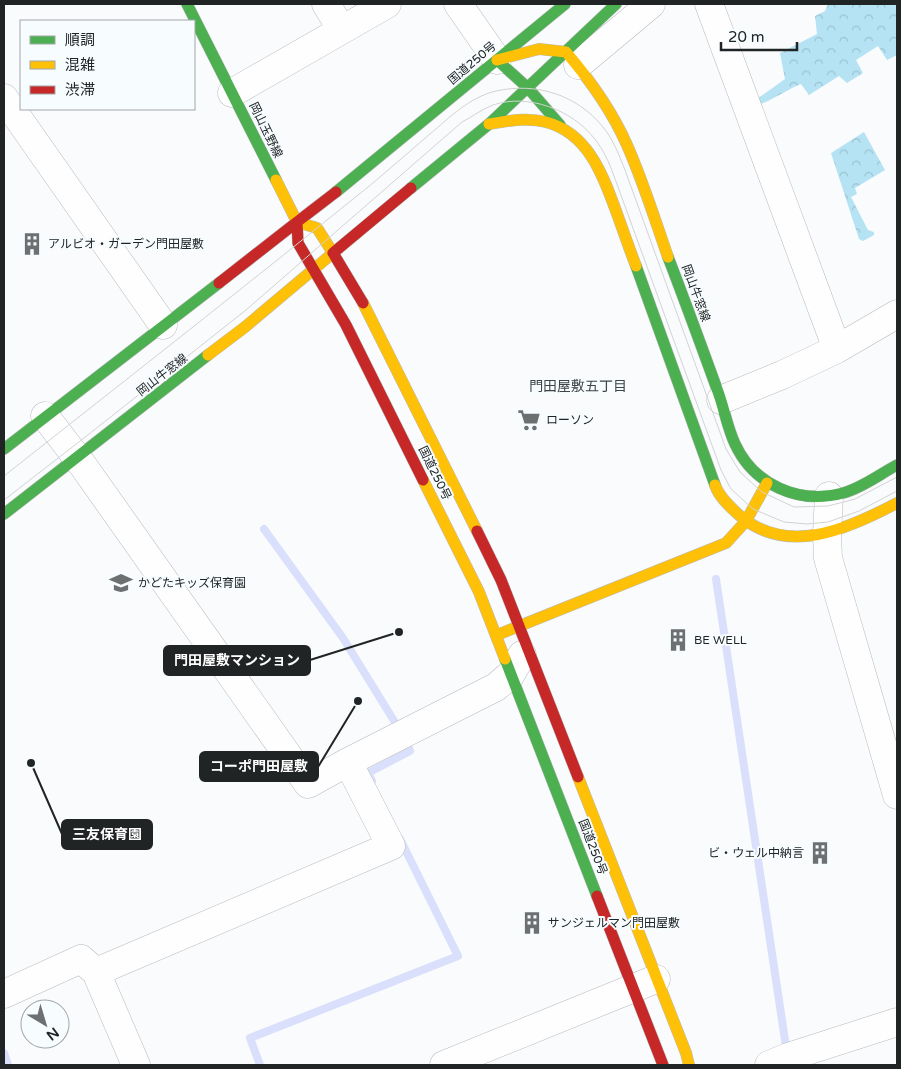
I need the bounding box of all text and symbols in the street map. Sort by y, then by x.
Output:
legend [20,20,195,110]
scale bar [721,20,797,52]
text: 20 m [728,28,765,46]
text: 順調 [65,31,95,49]
street label: 国道250号 [445,39,499,87]
text: 混雑 [65,56,95,74]
text: 渋滞 [65,81,95,99]
street label: 岡山玉野線 [247,100,285,160]
building icon: アルビオ・ガーデン門田屋敷 [19,231,45,257]
place label: アルビオ・ガーデン門田屋敷 [48,237,204,251]
street label: 岡山牛窓線 [679,262,713,324]
street label: 岡山牛窓線 [134,351,190,399]
district label: 門田屋敷五丁目 [529,378,627,395]
supermarket icon: ローソン [516,407,542,433]
place label: ローソン [546,413,594,427]
street label: 国道250号 [416,444,454,502]
school or university icon: かどたキッズ保育園 [108,570,134,596]
place label: かどたキッズ保育園 [138,576,246,590]
building icon: BE WELL [665,627,691,653]
place label: BE WELL [694,633,747,647]
callout: 門田屋敷マンション [164,646,310,675]
text: 門田屋敷マンション [174,652,300,669]
callout: コーポ門田屋敷 [200,752,318,781]
text: コーポ門田屋敷 [210,758,308,775]
street label: 国道250号 [576,817,610,877]
callout: 三友保育園 [62,820,152,849]
text: 三友保育園 [72,826,142,843]
building icon: ビ・ウェル中納言 [807,840,833,866]
place label: ビ・ウェル中納言 [708,846,804,860]
building icon: サンジェルマン門田屋敷 [519,910,545,936]
place label: サンジェルマン門田屋敷 [548,916,680,930]
north arrow [20,999,70,1049]
text: N [43,1024,62,1044]

